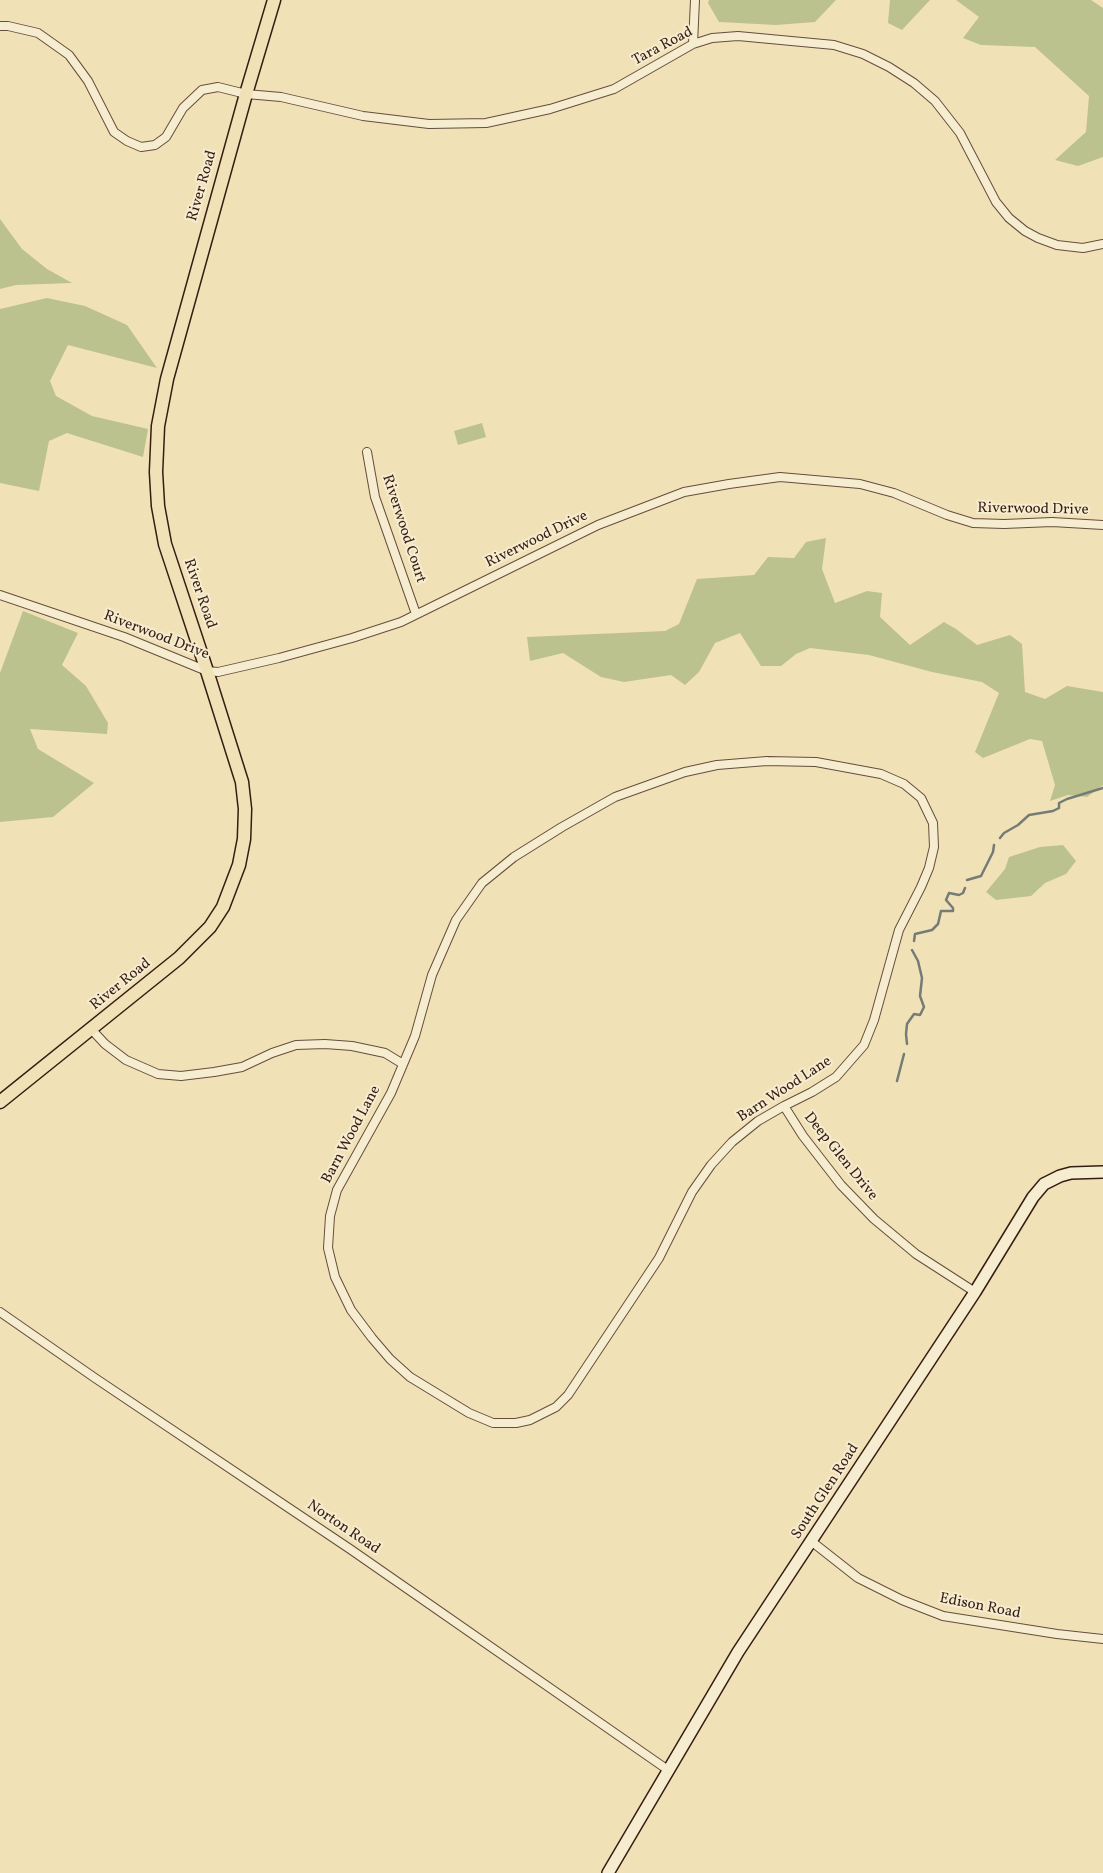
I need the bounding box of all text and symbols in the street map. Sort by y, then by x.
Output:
street label: Tara Road [630,24,696,70]
street label: River Road [184,149,222,223]
street label: Riverwood Court [377,473,429,585]
street label: Riverwood Drive [977,500,1089,520]
street label: Riverwood Drive [483,507,591,573]
street label: River Road [179,557,219,631]
street label: Riverwood Drive [101,608,211,664]
street label: River Road [87,955,155,1015]
street label: Barn Wood Lane [735,1053,835,1127]
street label: Barn Wood Lane [319,1083,385,1187]
street label: Deep Glen Drive [799,1109,881,1205]
street label: South Glen Road [788,1441,864,1543]
street label: Norton Road [303,1497,383,1559]
street label: Edison Road [938,1590,1022,1624]

